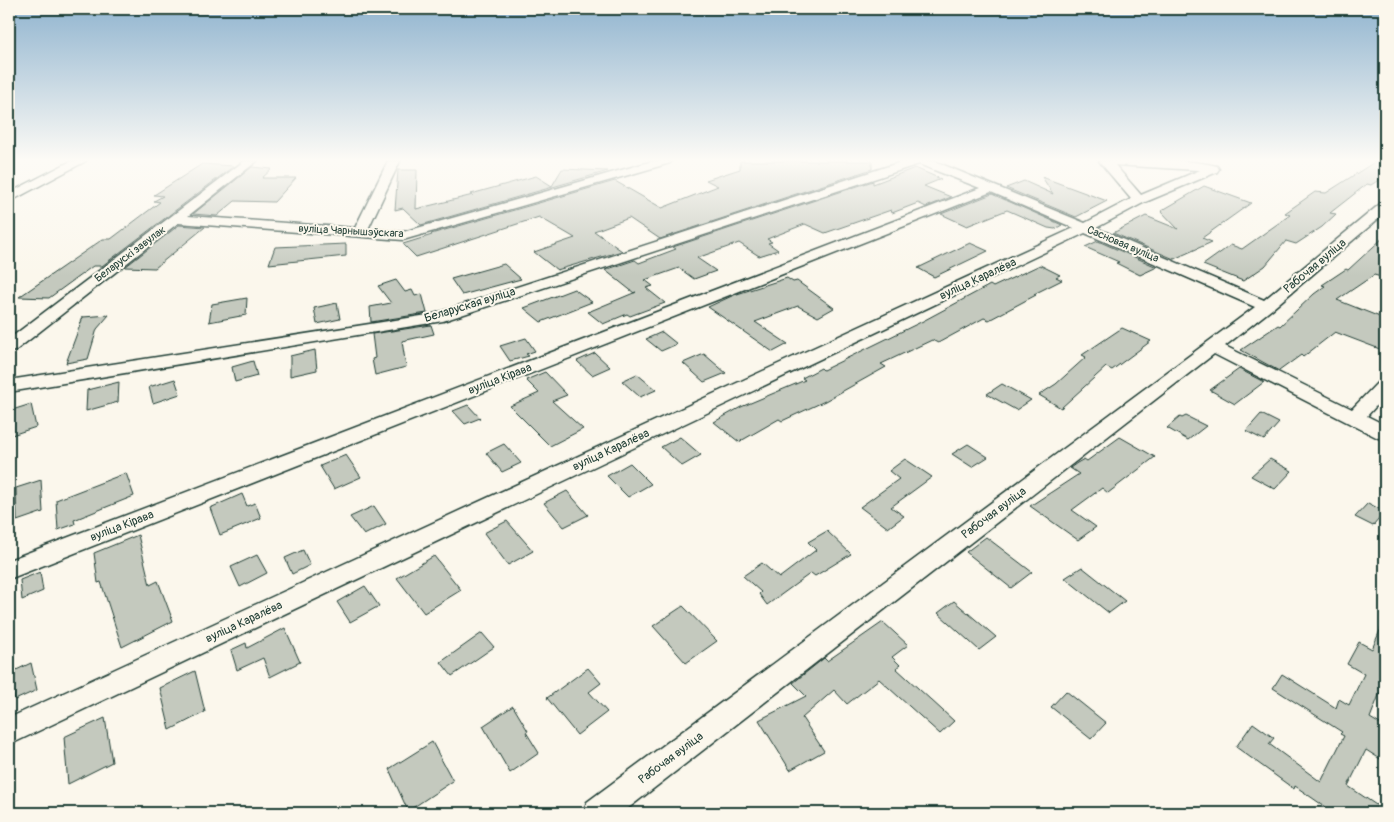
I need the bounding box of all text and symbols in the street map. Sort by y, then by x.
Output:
street label: вуліца Чарнышэўскага [298,222,404,240]
street label: Беларускі завулак [92,223,168,285]
street label: Сасновая вуліца [1085,223,1161,265]
street label: Рабочая вуліца [1281,235,1350,296]
street label: вуліца Каралёва [937,254,1019,303]
street label: Беларуская вуліца [423,284,518,326]
street label: вуліца Кірава [466,360,534,398]
street label: вуліца Каралёва [570,425,652,474]
street label: Рабочая вуліца [959,484,1030,542]
street label: вуліца Кірава [88,507,156,545]
street label: вуліца Каралёва [203,597,285,646]
street label: Рабочая вуліца [636,729,707,787]

